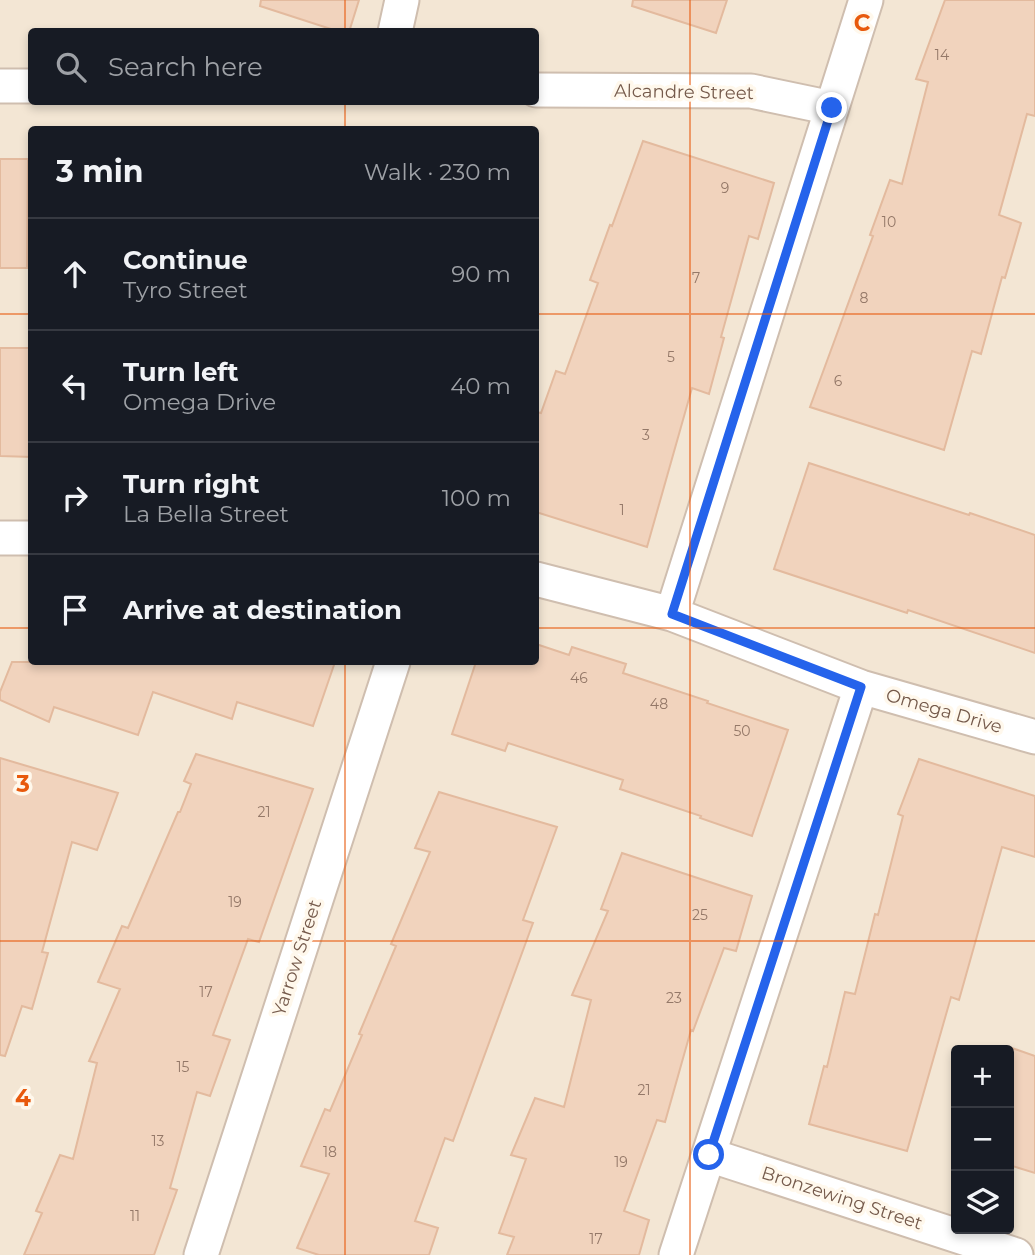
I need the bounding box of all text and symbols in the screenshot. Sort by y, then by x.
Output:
text: C [854,9,871,37]
search box [28,28,539,105]
house number: 14 [935,46,950,64]
icon: search [52,48,90,86]
text: Search here [108,51,263,83]
street label: Alcandre Street [614,80,754,104]
route end [816,92,847,123]
text: 3 min [56,153,143,190]
text: Walk · 230 m [364,158,511,186]
house number: 9 [721,179,729,197]
house number: 10 [882,213,896,231]
text: Continue [123,244,248,276]
icon: ahead [56,255,94,293]
text: 90 m [451,260,511,288]
house number: 7 [692,269,700,287]
text: Tyro Street [123,276,248,304]
house number: 8 [860,289,869,307]
house number: 5 [667,348,675,366]
text: Turn left [123,356,239,388]
icon: left [56,367,94,405]
text: 40 m [450,372,511,400]
house number: 6 [834,372,843,390]
text: Omega Drive [123,388,276,416]
house number: 3 [642,426,650,444]
text: Turn right [123,468,259,500]
icon: right [56,479,94,517]
text: 100 m [442,484,511,512]
text: La Bella Street [123,500,289,528]
house number: 1 [619,501,625,519]
icon: arrive [56,591,94,629]
text: Arrive at destination [123,594,402,626]
house number: 46 [570,669,588,687]
street label: Omega Drive [883,684,1005,738]
house number: 48 [650,695,668,713]
house number: 50 [733,722,751,740]
text: 3 [15,770,30,798]
house number: 21 [257,803,271,821]
house number: 19 [228,893,242,911]
street label: Yarrow Street [268,897,326,1019]
house number: 25 [692,906,708,924]
house number: 17 [199,983,213,1001]
house number: 23 [666,989,682,1007]
map controls [951,1045,1014,1234]
button: + [951,1045,1014,1108]
house number: 15 [177,1058,190,1076]
house number: 21 [637,1081,651,1099]
text: 4 [15,1084,31,1112]
button: − [951,1108,1014,1171]
house number: 13 [152,1132,165,1150]
route start [693,1139,724,1170]
house number: 18 [323,1143,337,1161]
house number: 19 [614,1153,628,1171]
street label: Bronzewing Street [759,1162,925,1234]
button: layers [951,1171,1014,1234]
house number: 11 [130,1207,140,1225]
house number: 17 [589,1230,603,1248]

